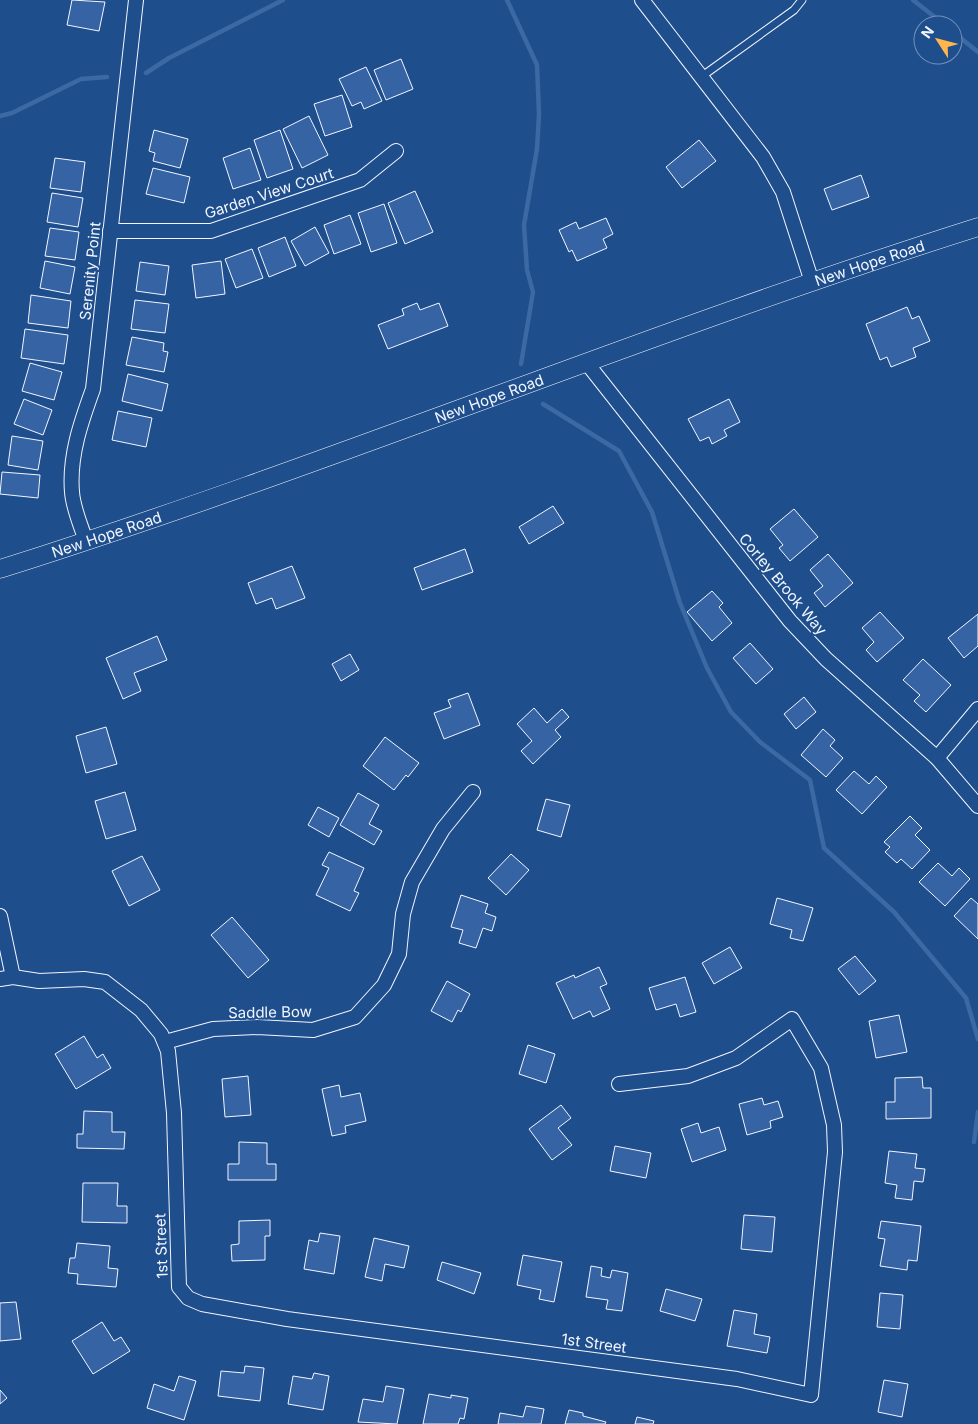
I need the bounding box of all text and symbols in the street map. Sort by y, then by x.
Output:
north arrow [913,15,963,65]
text: N [917,23,937,41]
street label: Garden View Court [202,163,336,223]
street label: Serenity Point [75,221,105,321]
street label: New Hope Road [812,235,927,290]
street label: New Hope Road [432,369,546,427]
street label: New Hope Road [49,507,164,561]
street label: Corley Brook Way [735,529,831,639]
street label: Saddle Bow [228,1002,312,1022]
street label: 1st Street [150,1213,172,1279]
street label: 1st Street [560,1329,628,1357]

